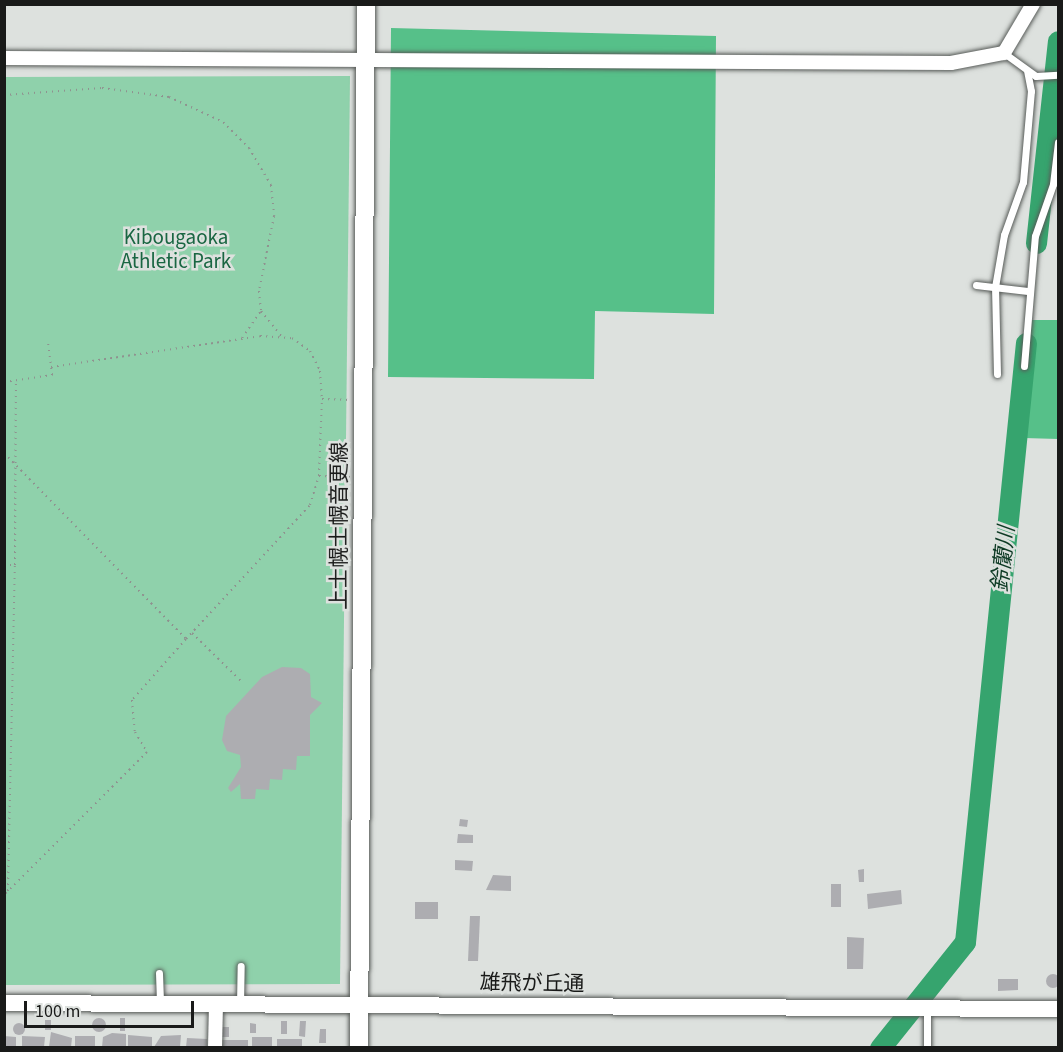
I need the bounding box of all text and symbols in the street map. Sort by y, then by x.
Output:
park label: Kibougaoka Athletic Park [121,224,231,274]
street label: 上士幌士幌音更線 [326,442,352,610]
water label: 鈴蘭川 [987,525,1021,593]
street label: 雄飛が丘通 [479,969,585,997]
scale bar [27,989,196,1027]
text: 100 m [35,999,80,1024]

